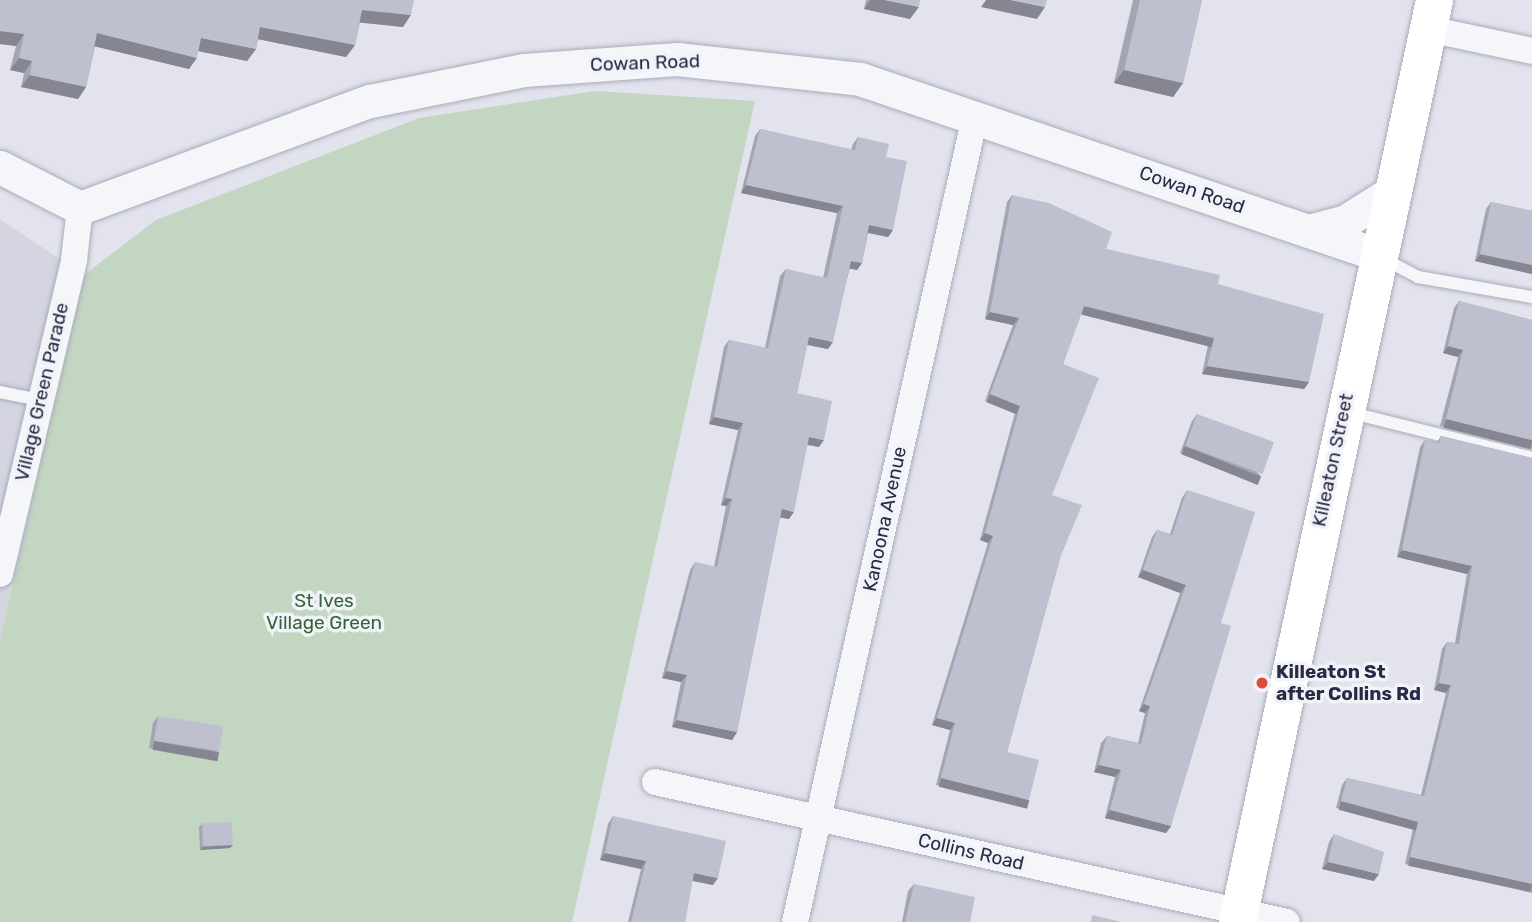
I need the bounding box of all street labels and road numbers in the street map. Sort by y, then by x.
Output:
street label: Cowan Road [590,50,700,76]
street label: Cowan Road [1136,161,1248,219]
street label: Village Green Parade [10,300,74,484]
street label: Killeaton Street [1308,391,1358,529]
street label: Kanoona Avenue [858,444,912,594]
street label: Collins Road [916,829,1026,875]

